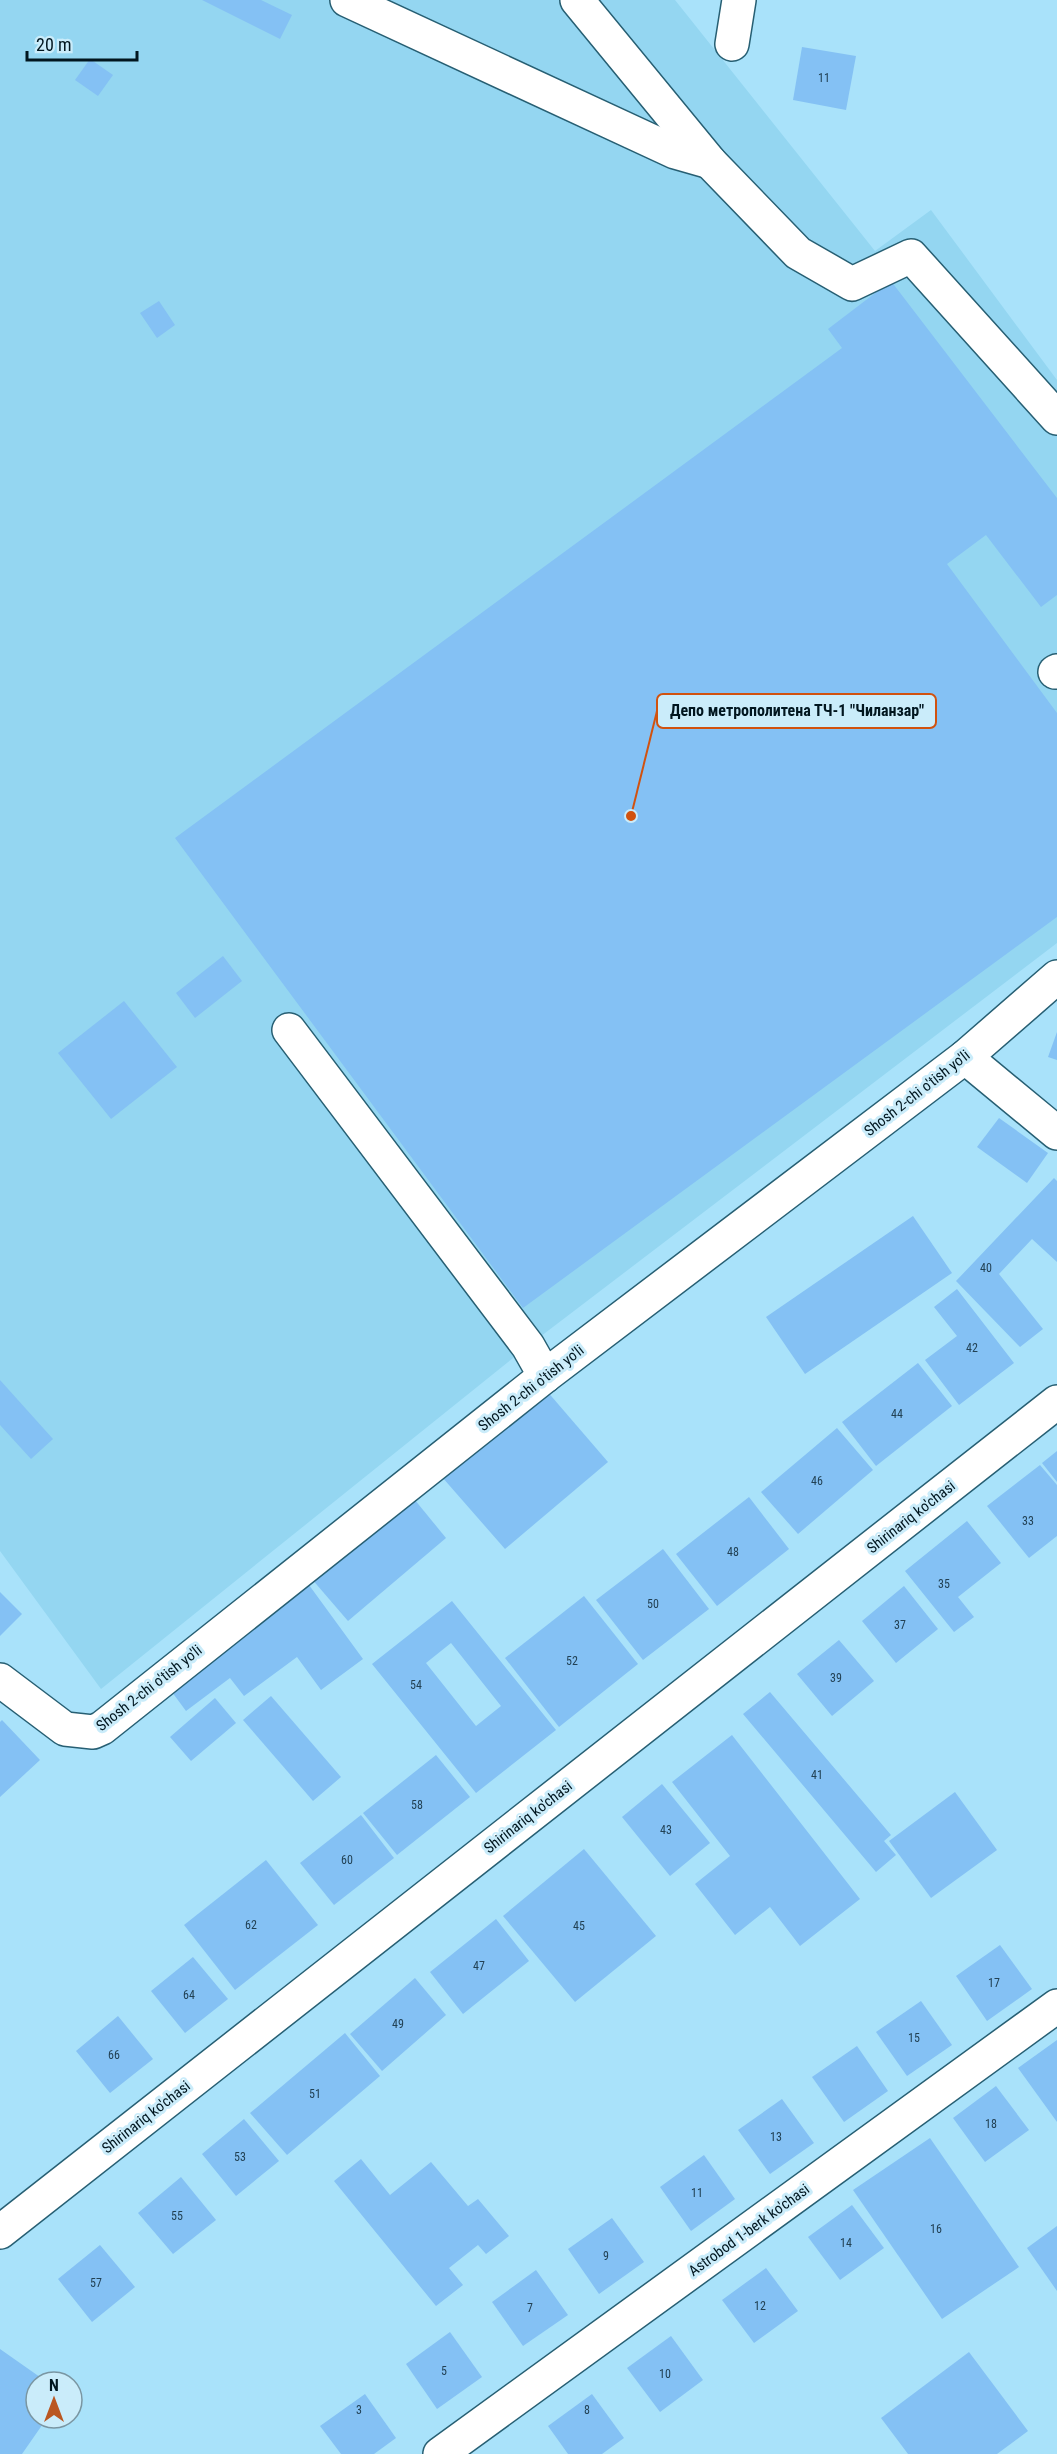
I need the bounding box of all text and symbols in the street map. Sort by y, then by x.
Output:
scale bar [27,24,136,62]
text: 20 m [36,34,71,55]
house number: 11 [818,71,830,85]
callout: Депо метрополитена ТЧ-1 "Чиланзар" [657,694,936,728]
text: Депо метрополитена ТЧ-1 "Чиланзар" [670,701,924,720]
street label: Shosh 2-chi o'tish yo'li [861,1046,973,1140]
house number: 40 [980,1261,992,1275]
street label: Shosh 2-chi o'tish yo'li [475,1341,587,1435]
house number: 42 [966,1341,978,1355]
house number: 44 [891,1407,903,1421]
house number: 46 [811,1474,823,1488]
street label: Shirinariq ko'chasi [863,1477,959,1557]
house number: 33 [1022,1514,1034,1528]
house number: 48 [727,1545,739,1559]
house number: 35 [938,1577,950,1591]
house number: 50 [647,1597,659,1611]
house number: 37 [894,1618,906,1632]
street label: Shosh 2-chi o'tish yo'li [93,1641,205,1735]
house number: 52 [566,1654,578,1668]
house number: 39 [830,1671,842,1685]
house number: 54 [410,1678,422,1692]
house number: 41 [811,1768,823,1782]
street label: Shirinariq ko'chasi [480,1777,576,1857]
house number: 58 [411,1798,423,1812]
house number: 43 [660,1823,672,1837]
house number: 60 [341,1853,353,1867]
house number: 62 [245,1918,257,1932]
house number: 45 [573,1919,585,1933]
house number: 47 [473,1959,485,1973]
house number: 17 [988,1976,1000,1990]
house number: 64 [183,1988,195,2002]
house number: 49 [392,2017,404,2031]
house number: 15 [908,2031,920,2045]
house number: 66 [108,2048,120,2062]
street label: Shirinariq ko'chasi [98,2077,194,2157]
house number: 51 [309,2087,321,2101]
house number: 18 [985,2117,997,2131]
house number: 13 [770,2130,782,2144]
house number: 53 [234,2150,246,2164]
street label: Astrobod 1-berk ko'chasi [685,2180,813,2280]
house number: 11 [691,2186,703,2200]
house number: 55 [171,2209,183,2223]
house number: 16 [930,2222,942,2236]
house number: 14 [840,2236,852,2250]
house number: 9 [603,2249,609,2263]
house number: 57 [90,2276,102,2290]
house number: 12 [754,2299,766,2313]
house number: 7 [527,2301,533,2315]
house number: 5 [441,2364,447,2378]
house number: 10 [659,2367,671,2381]
north arrow [24,2370,84,2430]
text: N [49,2376,59,2395]
house number: 3 [356,2403,362,2417]
house number: 8 [584,2403,590,2417]

